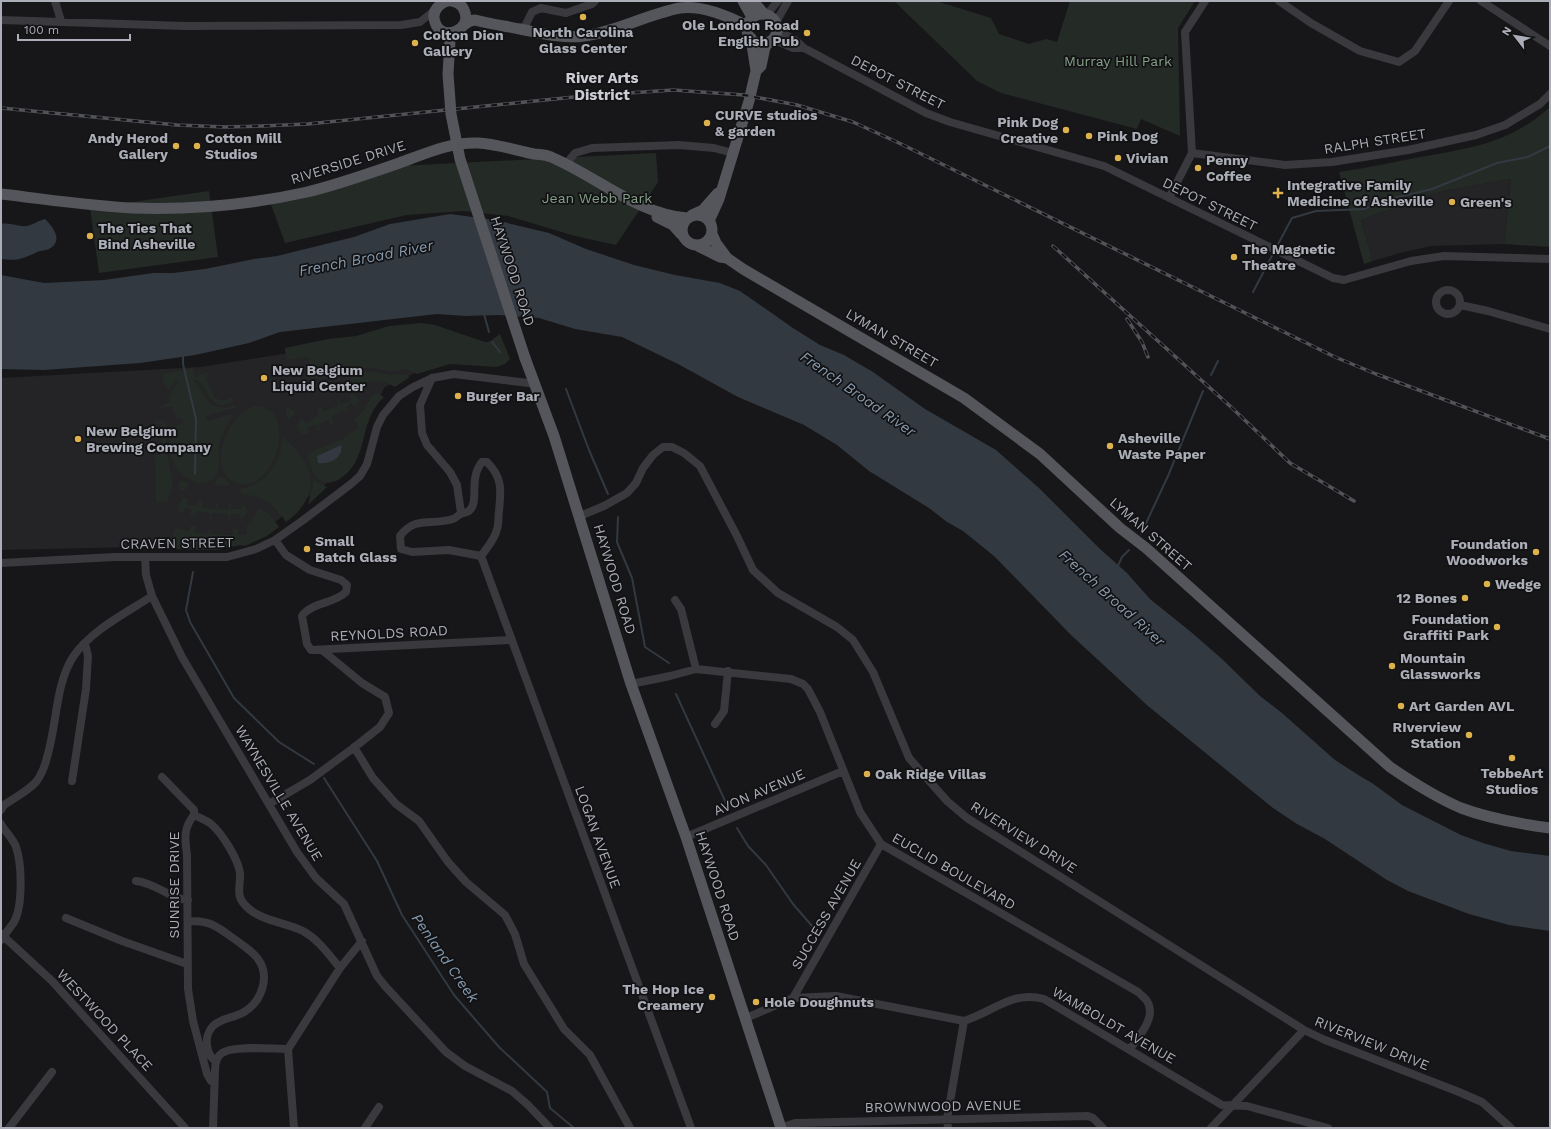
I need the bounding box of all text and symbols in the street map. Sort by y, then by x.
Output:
marker: North Carolina Glass Center [578,12,588,22]
scale bar [18,16,130,42]
north arrow [1495,16,1535,56]
place label: Ole London Road English Pub [682,17,799,49]
text: 100 m [24,23,59,37]
place label: North Carolina Glass Center [533,24,634,56]
text: N [1499,24,1515,38]
place label: Colton Dion Gallery [423,27,504,59]
marker: Ole London Road English Pub [802,28,812,38]
marker: Colton Dion Gallery [410,38,420,48]
street label: DEPOT STREET [848,51,948,113]
park label: Murray Hill Park [1064,53,1172,69]
district label: River Arts District [566,69,638,104]
place label: CURVE studios & garden [715,107,818,139]
place label: Pink Dog Creative [997,114,1058,146]
marker: CURVE studios & garden [702,118,712,128]
marker: Pink Dog Creative [1061,125,1071,135]
street label: RALPH STREET [1323,125,1428,157]
place label: Pink Dog [1097,128,1158,144]
place label: Andy Herod Gallery [88,130,168,162]
place label: Cotton Mill Studios [205,130,282,162]
marker: Pink Dog [1084,131,1094,141]
street label: RIVERSIDE DRIVE [289,137,407,187]
marker: Andy Herod Gallery [171,141,181,151]
marker: Cotton Mill Studios [192,141,202,151]
place label: Vivian [1126,150,1168,166]
place label: Penny Coffee [1206,152,1251,184]
marker: Vivian [1113,153,1123,163]
marker: Penny Coffee [1193,163,1203,173]
street label: DEPOT STREET [1160,174,1260,234]
place label: Integrative Family Medicine of Asheville [1287,177,1434,209]
marker: Integrative Family Medicine of Asheville [1272,187,1284,199]
park label: Jean Webb Park [542,190,652,206]
place label: Green's [1460,194,1512,210]
marker: Green's [1447,197,1457,207]
street label: HAYWOOD ROAD [488,214,538,328]
place label: The Ties That Bind Asheville [98,220,195,252]
marker: The Ties That Bind Asheville [85,231,95,241]
water label: French Broad River [297,236,436,280]
place label: The Magnetic Theatre [1242,241,1335,273]
marker: The Magnetic Theatre [1229,252,1239,262]
street label: LYMAN STREET [843,305,941,371]
water label: French Broad River [797,347,920,441]
place label: New Belgium Liquid Center [272,362,365,394]
marker: New Belgium Liquid Center [259,373,269,383]
place label: Burger Bar [466,388,540,404]
marker: Burger Bar [453,391,463,401]
place label: New Belgium Brewing Company [86,423,211,455]
place label: Asheville Waste Paper [1118,430,1206,462]
marker: New Belgium Brewing Company [73,434,83,444]
marker: Asheville Waste Paper [1105,441,1115,451]
street label: LYMAN STREET [1107,494,1196,574]
street label: HAYWOOD ROAD [591,522,639,636]
place label: Small Batch Glass [315,533,398,565]
street label: CRAVEN STREET [120,534,234,552]
place label: Foundation Woodworks [1446,536,1529,568]
marker: Small Batch Glass [302,544,312,554]
water label: French Broad River [1055,546,1170,651]
marker: Foundation Woodworks [1531,547,1541,557]
place label: Wedge [1495,576,1541,592]
marker: Wedge [1482,579,1492,589]
place label: 12 Bones [1396,590,1458,606]
marker: 12 Bones [1460,593,1470,603]
place label: Foundation Graffiti Park [1403,611,1489,643]
street label: REYNOLDS ROAD [330,622,448,644]
marker: Foundation Graffiti Park [1492,622,1502,632]
place label: Mountain Glassworks [1400,650,1481,682]
marker: Mountain Glassworks [1387,661,1397,671]
place label: Art Garden AVL [1409,698,1515,714]
marker: Art Garden AVL [1396,701,1406,711]
place label: RIverview Station [1393,719,1461,751]
street label: WAYNESVILLE AVENUE [232,722,326,864]
marker: RIverview Station [1464,730,1474,740]
marker: TebbeArt Studios [1507,753,1517,763]
place label: TebbeArt Studios [1481,765,1543,797]
street label: AVON AVENUE [711,766,807,818]
place label: Oak Ridge Villas [875,766,987,782]
marker: Oak Ridge Villas [862,769,872,779]
street label: LOGAN AVENUE [572,784,624,890]
street label: RIVERVIEW DRIVE [968,798,1080,876]
street label: HAYWOOD ROAD [693,829,743,943]
street label: EUCLID BOULEVARD [890,829,1018,913]
street label: SUNRISE DRIVE [166,832,182,938]
street label: SUCCESS AVENUE [788,856,864,972]
water label: Penland Creek [408,910,483,1007]
street label: WESTWOOD PLACE [54,966,156,1074]
place label: The Hop Ice Creamery [622,981,704,1013]
street label: WAMBOLDT AVENUE [1050,983,1179,1067]
marker: The Hop Ice Creamery [707,992,717,1002]
place label: Hole Doughnuts [764,994,875,1010]
marker: Hole Doughnuts [751,997,761,1007]
street label: RIVERVIEW DRIVE [1312,1013,1432,1073]
street label: BROWNWOOD AVENUE [865,1097,1021,1115]

